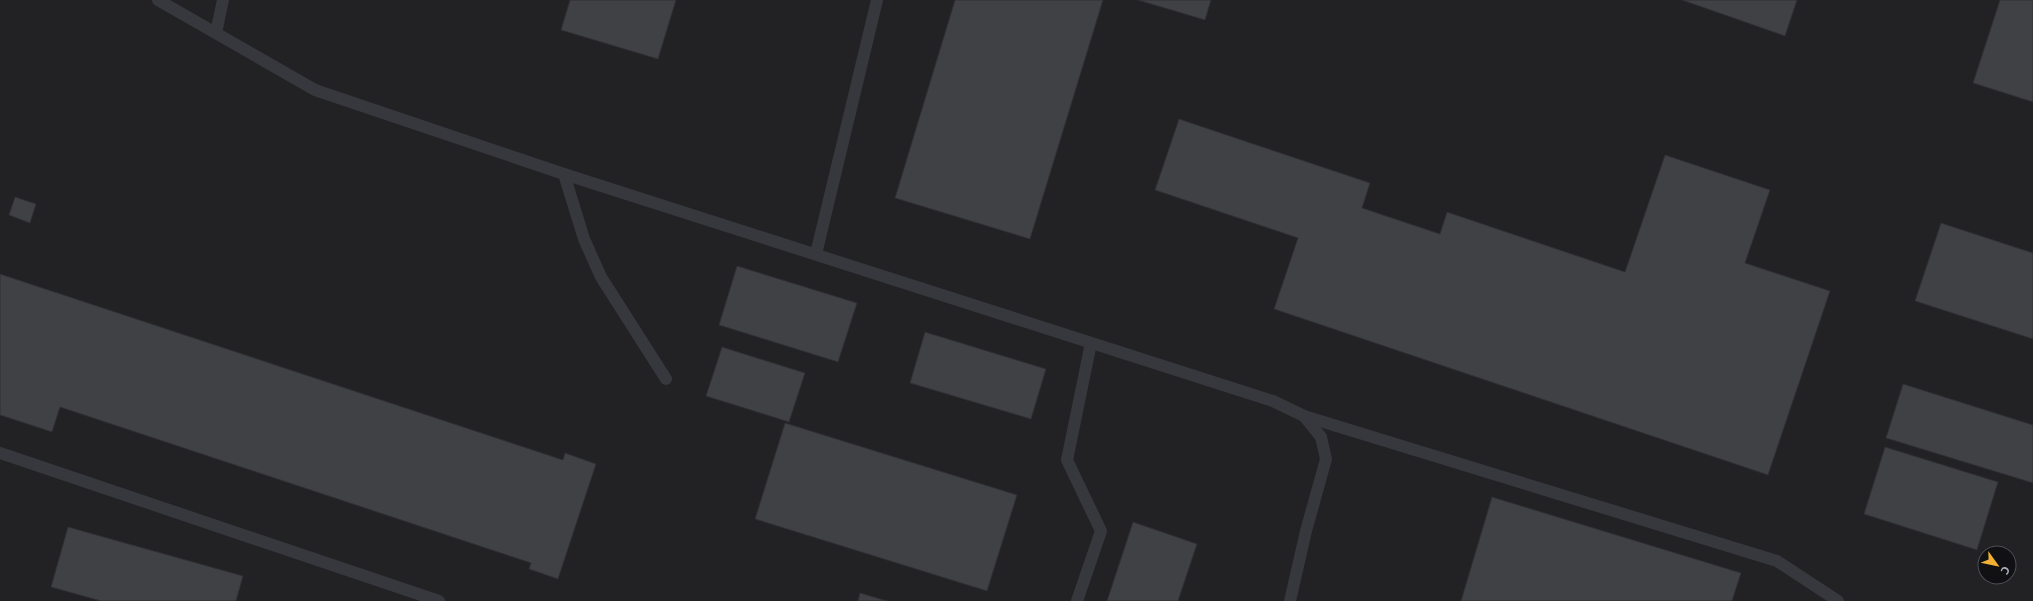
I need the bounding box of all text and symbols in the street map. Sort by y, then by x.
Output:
north arrow [1977,545,2017,585]
text: С [1998,564,2014,578]

